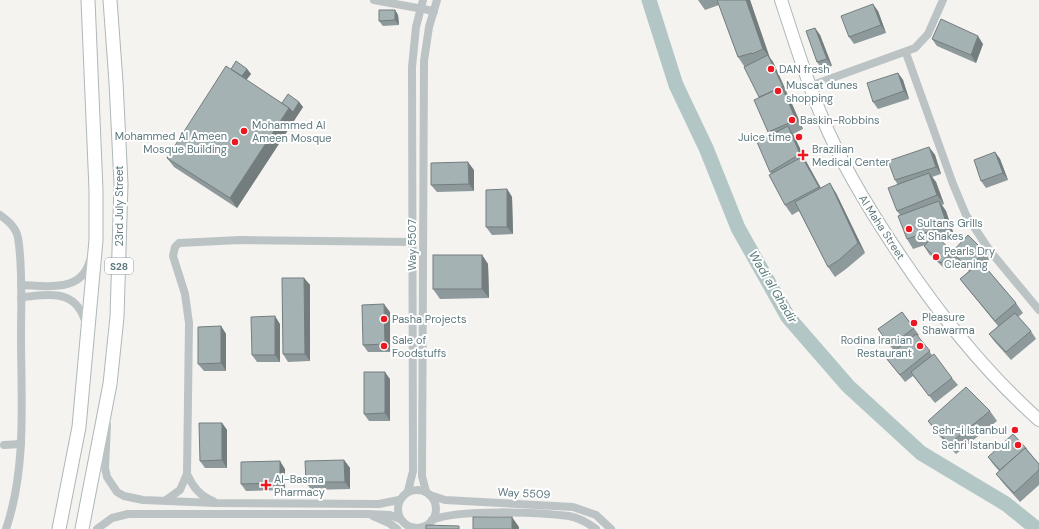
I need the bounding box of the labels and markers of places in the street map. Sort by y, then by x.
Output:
place label: DAN fresh [779,62,830,76]
marker: DAN fresh [766,64,776,74]
place label: Muscat dunes shopping [786,78,858,105]
marker: Muscat dunes shopping [773,86,783,96]
place label: Baskin-Robbins [800,113,880,127]
marker: Baskin-Robbins [787,115,797,125]
place label: Mohammed Al Ameen Mosque [252,118,332,145]
marker: Mohammed Al Ameen Mosque [239,126,249,136]
place label: Mohammed Al Ameen Mosque Building [115,129,227,156]
place label: Juice time [738,130,791,144]
marker: Juice time [794,132,804,142]
marker: Mohammed Al Ameen Mosque Building [230,137,240,147]
place label: Brazilian Medical Center [812,142,890,169]
marker: Brazilian Medical Center [797,149,809,161]
place label: Sultans Grills & Shakes [917,216,983,243]
marker: Sultans Grills & Shakes [904,224,914,234]
place label: Pearls Dry Cleaning [944,244,995,271]
marker: Pearls Dry Cleaning [931,252,941,262]
place label: Pleasure Shawarma [922,310,975,337]
place label: Pasha Projects [392,312,467,326]
marker: Pasha Projects [379,314,389,324]
marker: Pleasure Shawarma [909,318,919,328]
place label: Sale of Foodstuffs [392,333,446,360]
place label: Rodina Iranian Restaurant [841,333,912,360]
marker: Sale of Foodstuffs [379,341,389,351]
marker: Rodina Iranian Restaurant [915,341,925,351]
place label: Sehr-i Istanbul [932,423,1007,437]
marker: Sehr-i Istanbul [1010,425,1020,435]
place label: Sehri Istanbul [941,438,1010,452]
marker: Sehri Istanbul [1013,440,1023,450]
place label: Al-Basma Pharmacy [274,472,325,499]
marker: Al-Basma Pharmacy [261,480,271,490]

